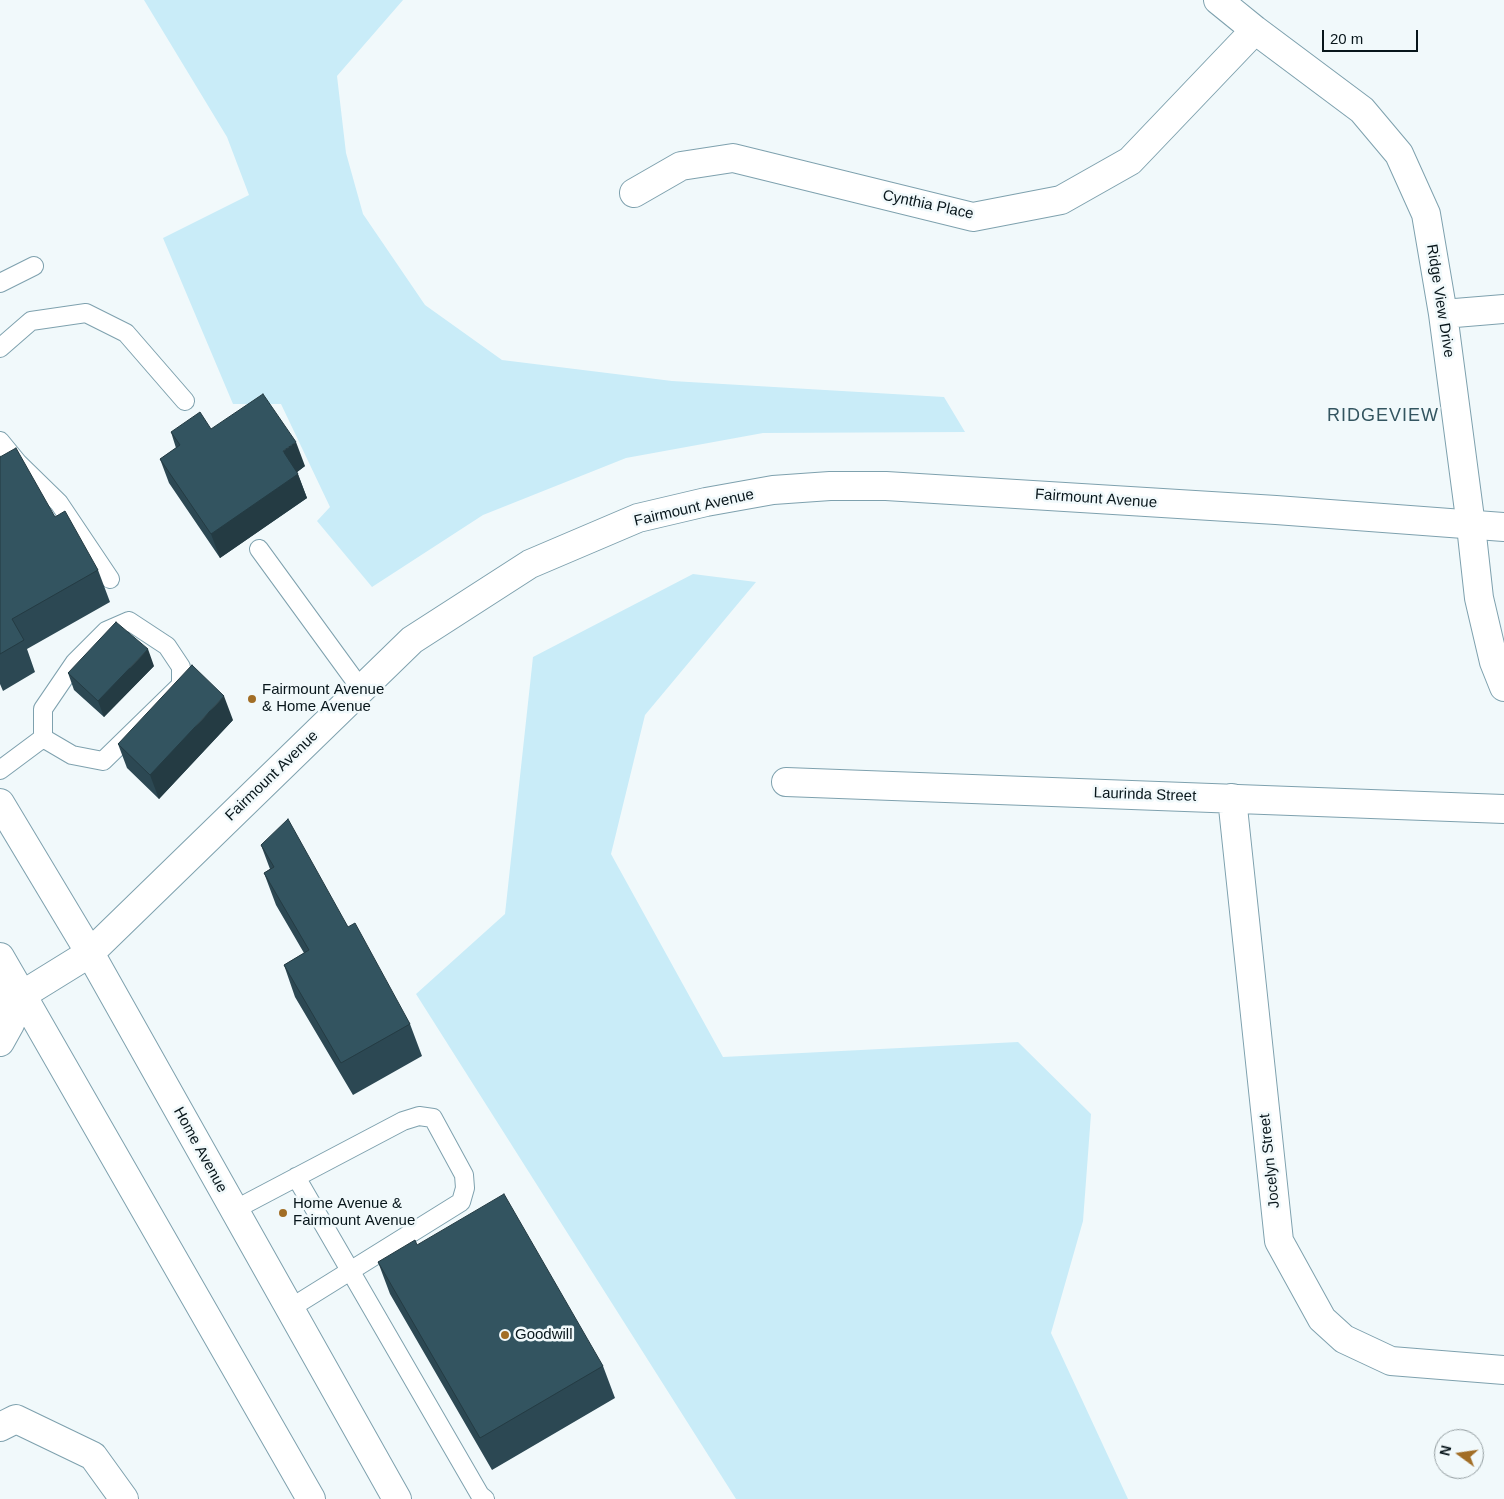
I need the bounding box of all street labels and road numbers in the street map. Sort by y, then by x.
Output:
street label: Cynthia Place [881,187,975,223]
street label: Ridge View Drive [1422,243,1458,359]
street label: Fairmount Avenue [632,485,756,531]
street label: Fairmount Avenue [1034,486,1158,512]
street label: Fairmount Avenue [222,727,322,825]
street label: Laurinda Street [1093,784,1197,806]
street label: Home Avenue [169,1104,231,1196]
street label: Jocelyn Street [1256,1113,1284,1209]

